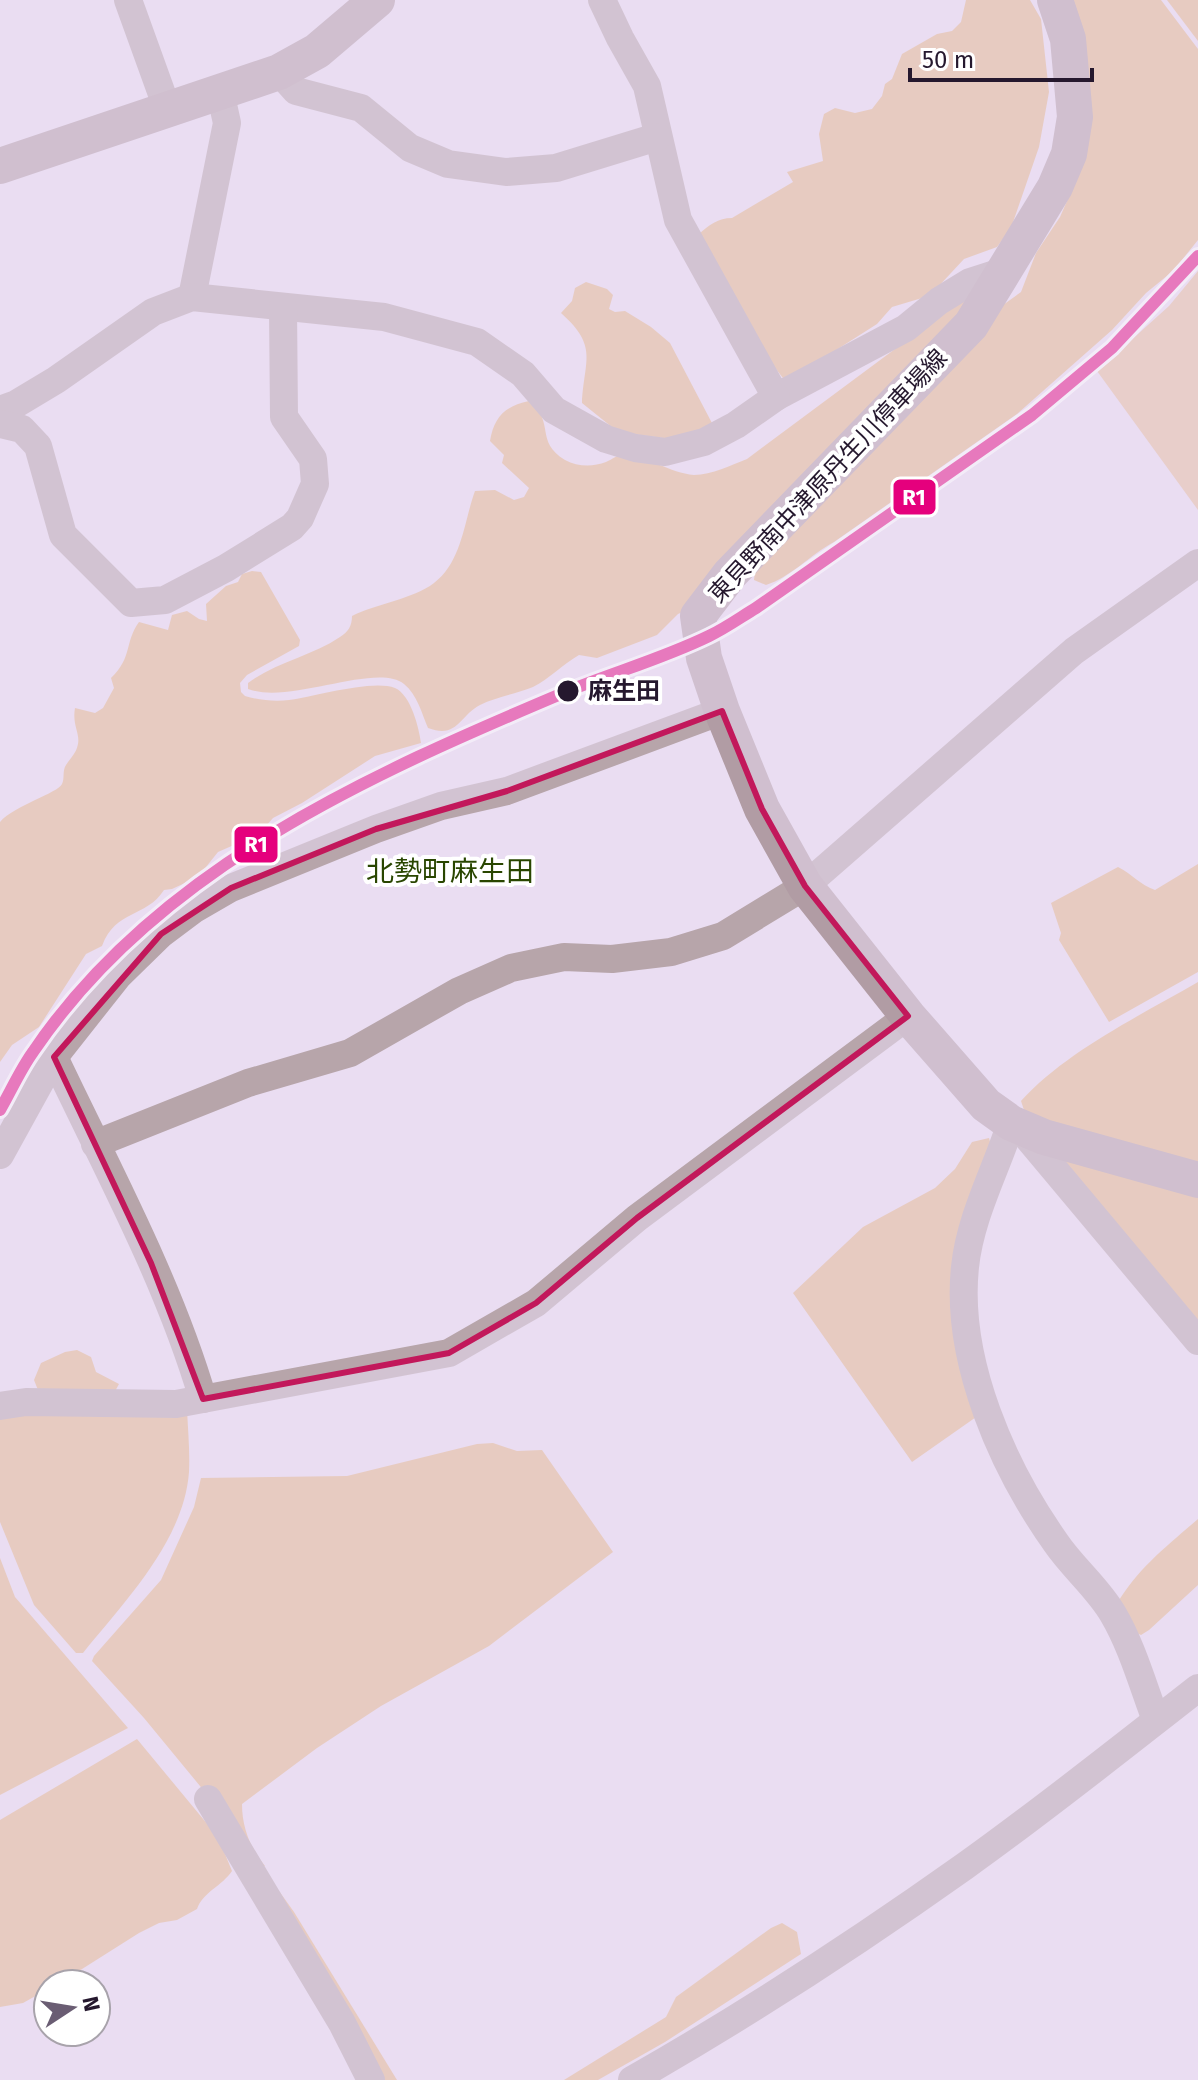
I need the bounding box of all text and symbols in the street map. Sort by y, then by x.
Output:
scale bar [910,32,1092,82]
text: 50 m [922,46,974,74]
street label: 東貝野南中津原丹生川停車場線 [703,344,953,608]
line badge: R1 [892,478,937,516]
text: R1 [902,484,926,511]
place label: 麻生田 [588,677,660,705]
marker: 麻生田 [555,678,581,704]
line badge: R1 [233,825,279,864]
text: R1 [244,831,268,858]
district label: 北勢町麻生田 [366,855,534,888]
north arrow [32,1968,112,2048]
text: N [76,1994,106,2014]

